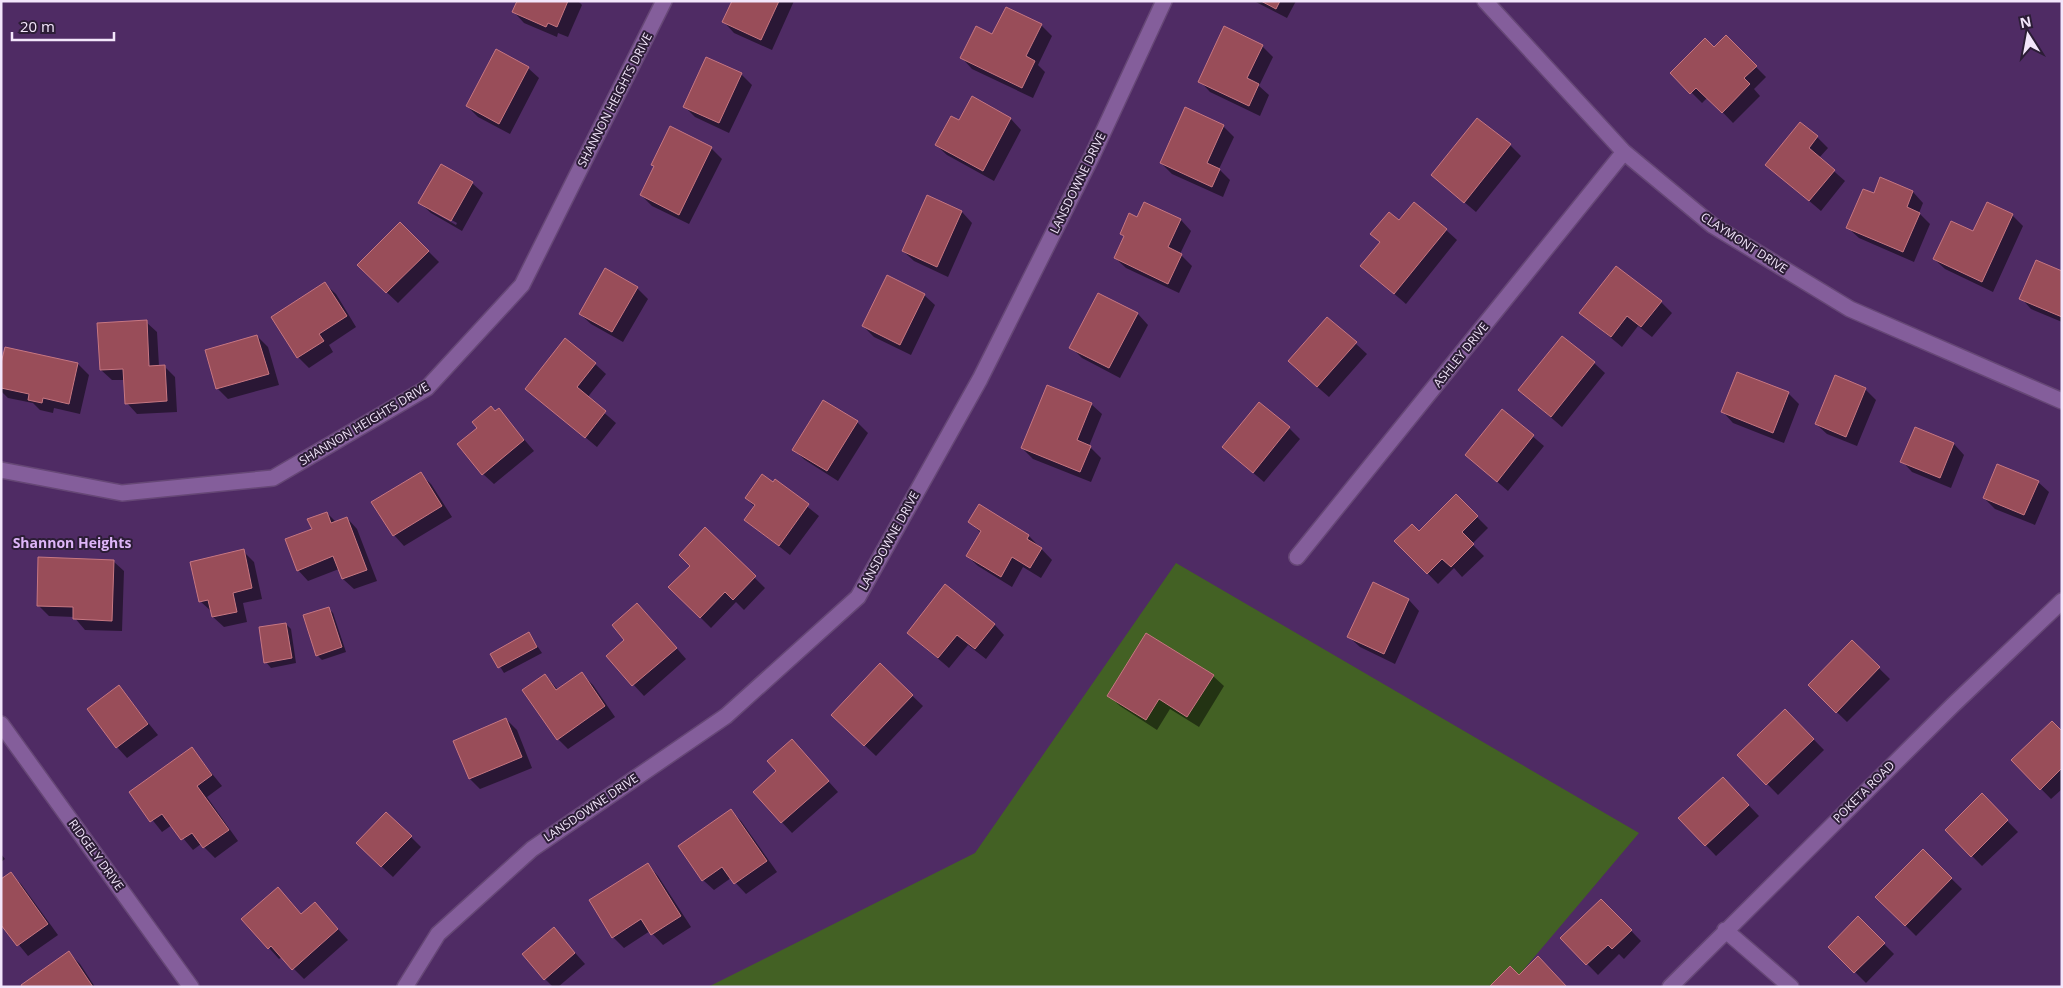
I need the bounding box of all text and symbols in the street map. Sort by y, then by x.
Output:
scale bar [12,10,115,42]
north arrow [2003,10,2053,60]
text: N [2018,11,2033,32]
text: 20 m [20,16,55,36]
street label: SHANNON HEIGHTS DRIVE [573,30,656,170]
street label: LANSDOWNE DRIVE [1046,129,1109,236]
street label: CLAYMONT DRIVE [1698,208,1791,277]
street label: ASHLEY DRIVE [1429,319,1492,391]
street label: SHANNON HEIGHTS DRIVE [296,378,432,469]
street label: LANSDOWNE DRIVE [854,488,923,593]
district label: Shannon Heights [13,533,131,552]
street label: POKETA ROAD [1829,757,1898,826]
street label: LANSDOWNE DRIVE [540,770,641,846]
street label: RIDGELY DRIVE [65,816,128,894]

